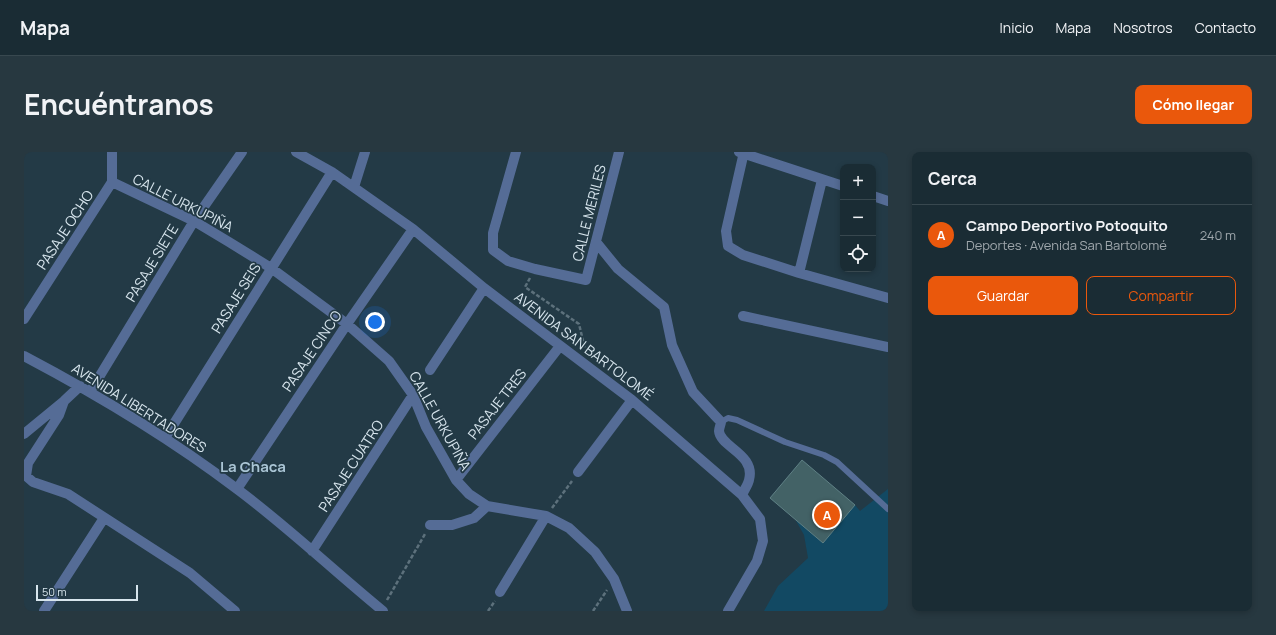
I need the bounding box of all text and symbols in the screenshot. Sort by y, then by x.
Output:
text: Mapa [20,15,70,41]
text: Inicio [1000,18,1034,37]
text: Mapa [1056,18,1091,37]
text: Nosotros [1113,18,1173,37]
text: Contacto [1195,18,1256,37]
text: Encuéntranos [24,85,214,123]
button: Cómo llegar [1135,85,1252,124]
street label: CALLE MERILES [567,162,610,263]
map controls [840,164,876,272]
button: + [840,164,876,200]
text: Cerca [928,167,977,190]
street label: CALLE URKUPIÑA [130,169,237,236]
street label: PASAJE OCHO [32,186,97,273]
button: − [840,200,876,236]
text: Campo Deportivo Potoquito [966,215,1168,236]
street label: PASAJE SIETE [121,220,182,305]
text: A [937,226,945,244]
text: 240 m [1200,226,1236,244]
button: locate [840,236,876,272]
text: Deportes · Avenida San Bartolomé [966,236,1167,254]
street label: PASAJE SEIS [206,259,265,337]
button: Guardar [928,276,1078,315]
button: Compartir [1086,276,1236,315]
street label: AVENIDA SAN BARTOLOMÉ [511,287,658,404]
street label: PASAJE CINCO [277,306,346,395]
your location [365,312,385,332]
street label: AVENIDA LIBERTADORES [68,358,210,457]
street label: PASAJE TRES [463,364,530,443]
street label: CALLE URKUPIÑA [405,368,476,474]
street label: PASAJE CUATRO [314,416,387,515]
district label: La Chaca [220,456,286,477]
pin: A [814,500,840,530]
scale bar [36,583,138,602]
text: 50 m [42,584,67,599]

